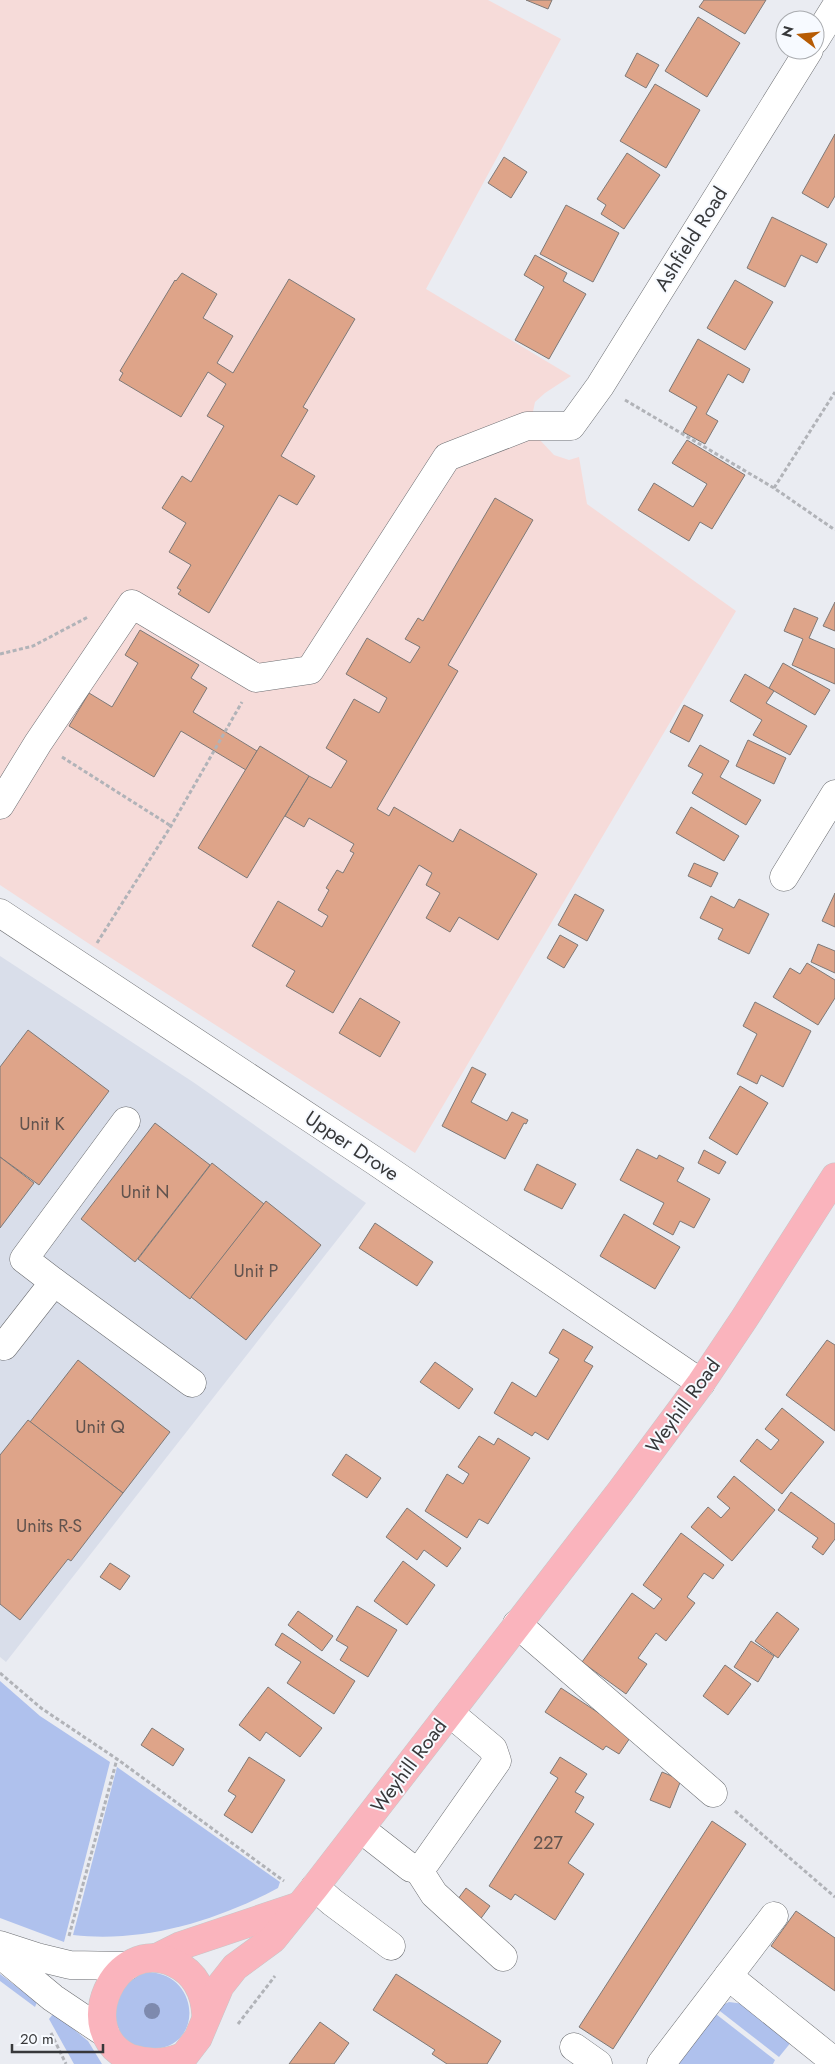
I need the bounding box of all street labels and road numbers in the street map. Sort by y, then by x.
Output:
street label: Ashfield Road [647,181,735,297]
street label: Upper Drove [299,1104,405,1188]
street label: Weyhill Road [639,1353,727,1459]
street label: Weyhill Road [364,1713,454,1819]

